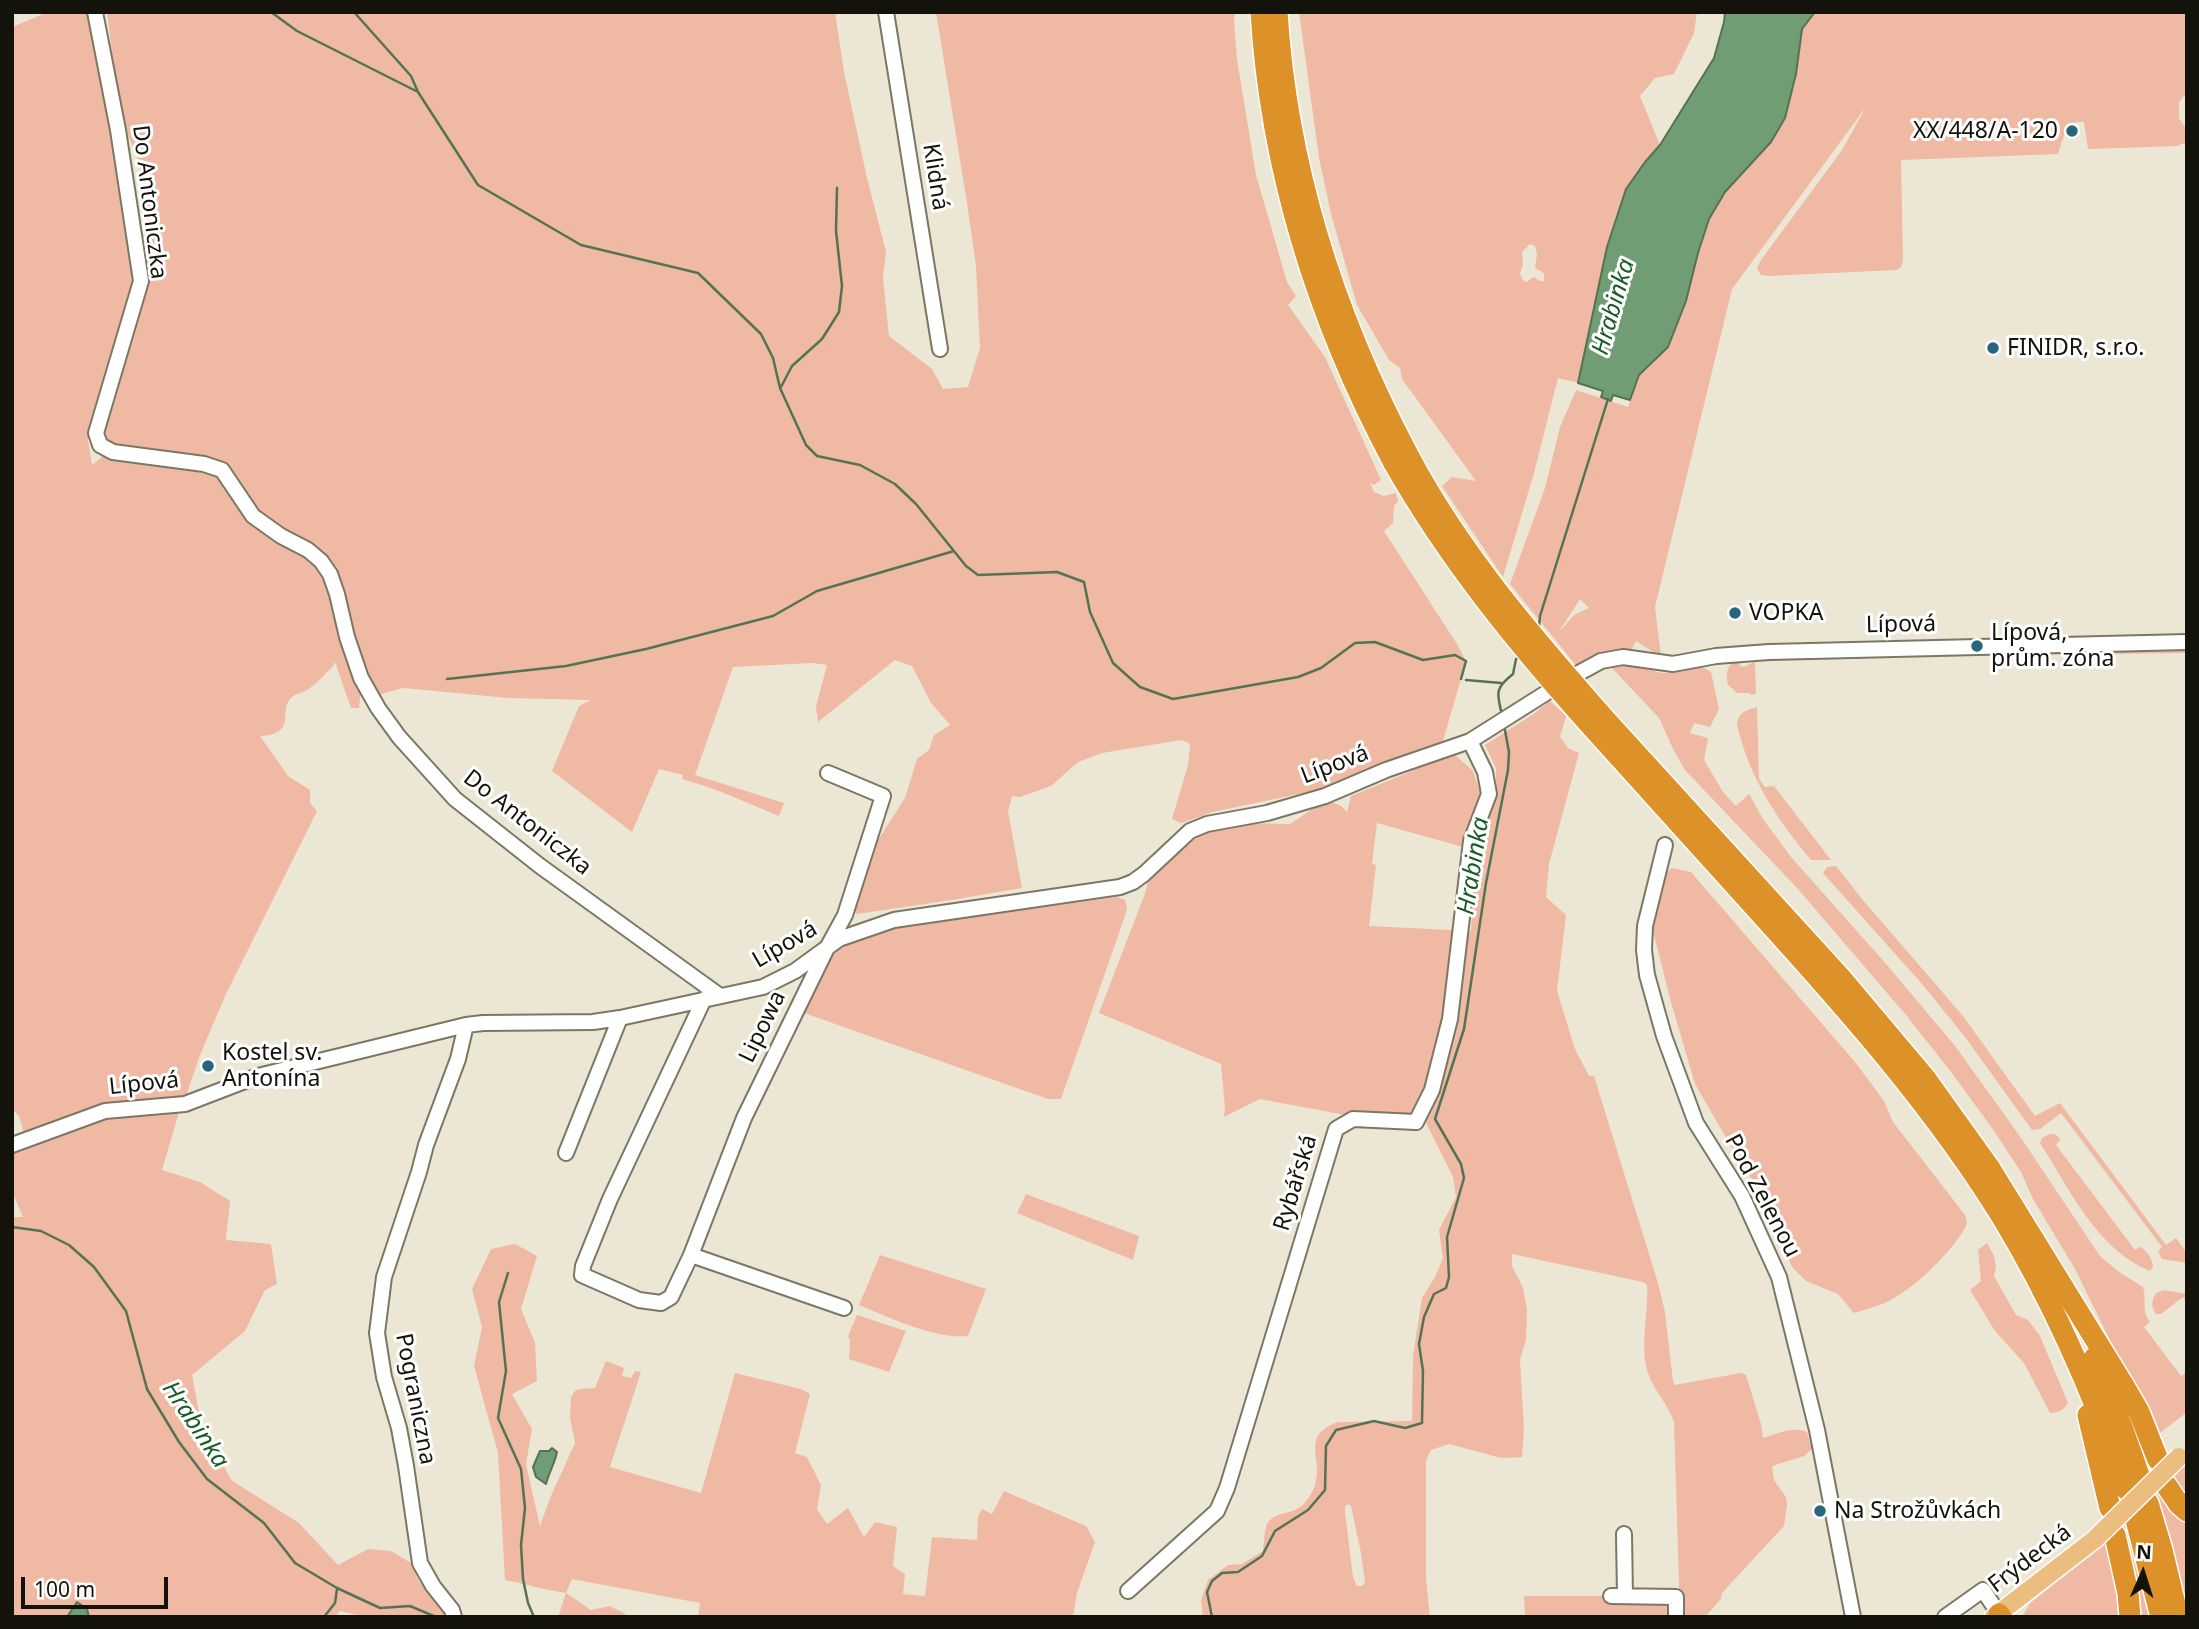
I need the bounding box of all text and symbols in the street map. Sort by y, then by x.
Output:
place label: XX/448/A-120 [1913,117,2058,145]
street label: Do Antoniczka [126,123,172,281]
marker: XX/448/A-120 [2064,123,2080,139]
street label: Klidná [916,142,954,212]
water label: Hrabinka [1587,256,1641,358]
place label: FINIDR, s.r.o. [2007,334,2144,362]
marker: FINIDR, s.r.o. [1985,340,2001,356]
place label: VOPKA [1749,599,1823,627]
marker: VOPKA [1727,605,1743,621]
street label: Lípová [1866,611,1936,639]
place label: Lípová, prům. zóna [1991,619,2114,673]
marker: Lípová, prům. zóna [1969,638,1985,654]
street label: Lípová [1297,740,1373,790]
street label: Do Antoniczka [457,764,597,882]
water label: Hrabinka [1452,815,1496,917]
street label: Lípová [748,916,822,974]
street label: Lipowa [734,987,792,1067]
place label: Kostel sv. Antonína [222,1039,322,1093]
marker: Kostel sv. Antonína [200,1058,216,1074]
street label: Lípová [108,1067,180,1101]
street label: Pod Zelenou [1718,1130,1806,1262]
street label: Rybářská [1268,1132,1324,1234]
street label: Pograniczna [389,1331,441,1467]
water label: Hrabinka [156,1376,234,1474]
place label: Na Strožůvkách [1834,1497,2001,1525]
marker: Na Strožůvkách [1812,1503,1828,1519]
street label: Frýdecká [1983,1519,2077,1599]
north arrow [2108,1538,2178,1608]
text: N [2136,1539,2152,1565]
scale bar [24,1562,172,1606]
text: 100 m [34,1575,95,1603]

